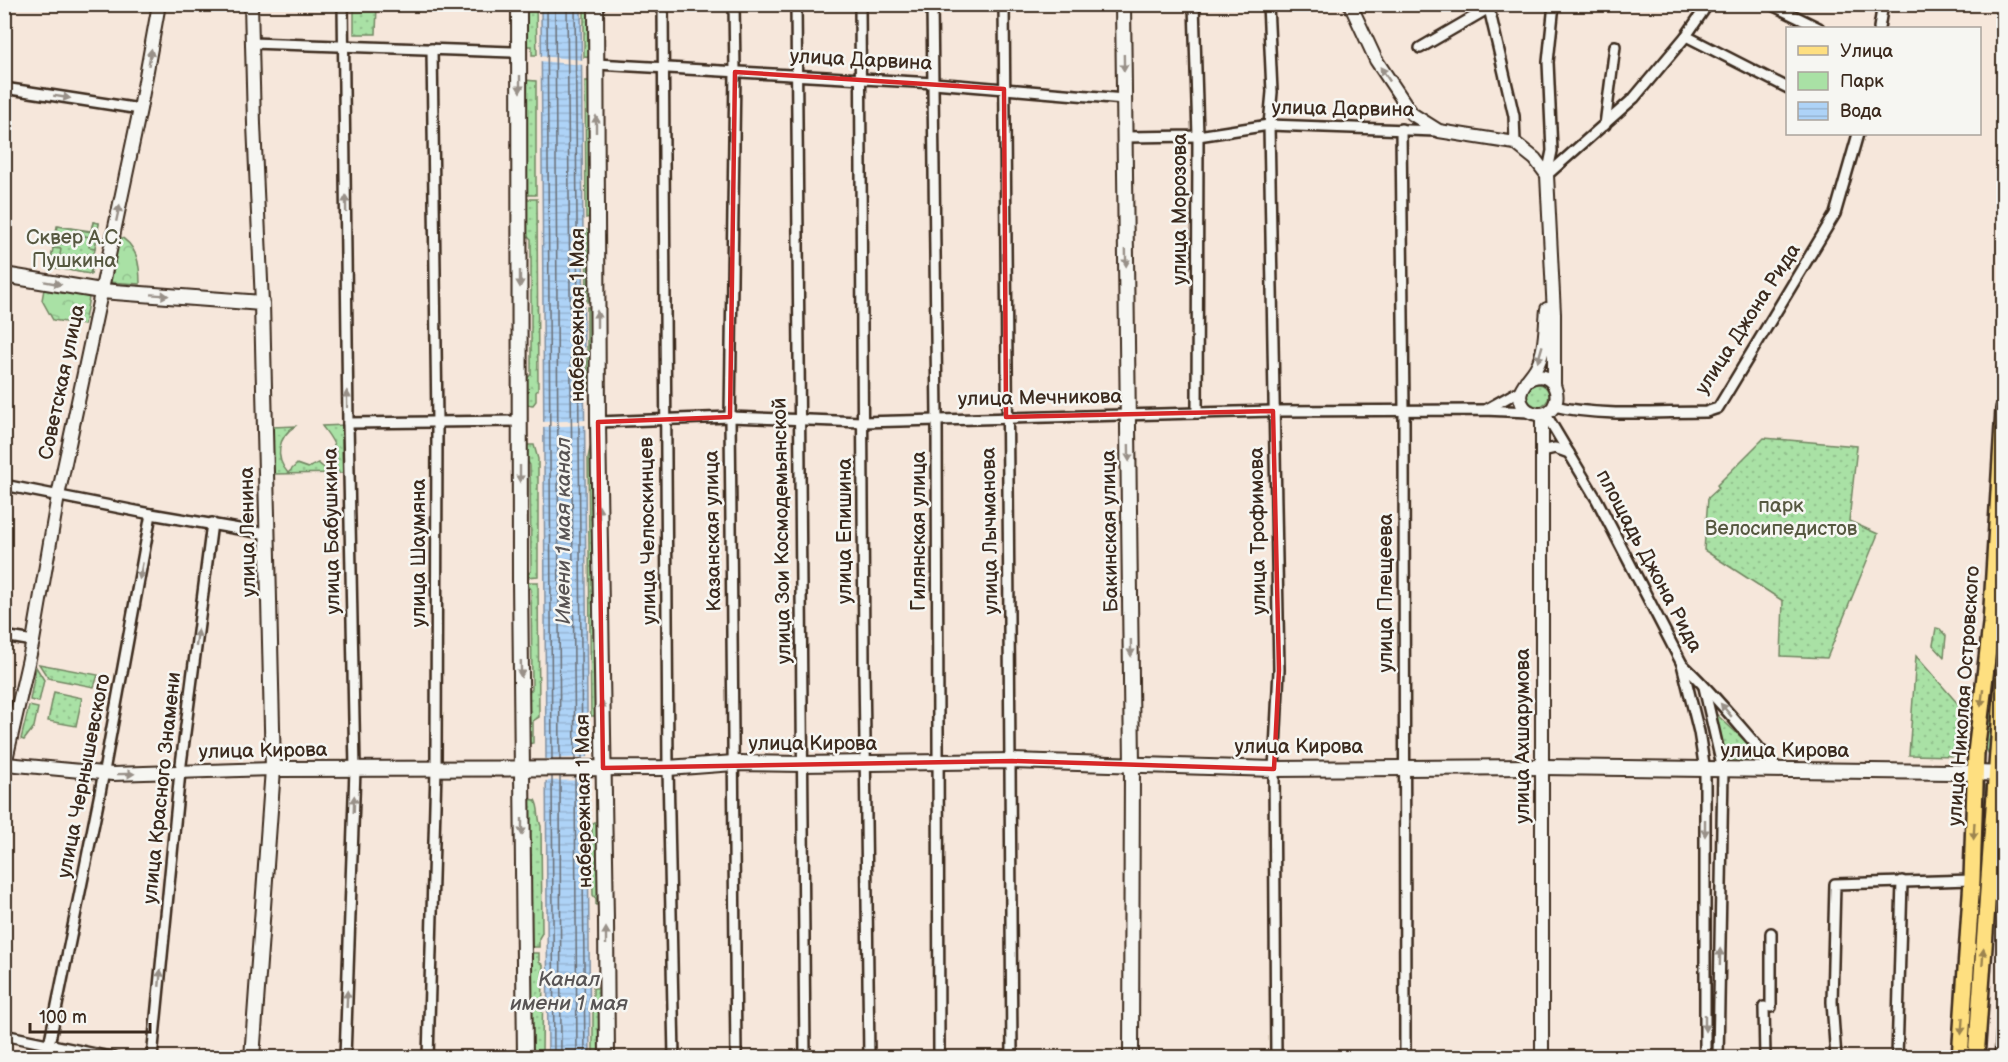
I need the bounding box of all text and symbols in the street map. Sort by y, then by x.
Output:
legend [1786,27,1981,135]
text: Улица [1840,41,1894,62]
street label: улица Дарвина [789,44,933,76]
one-way arrow [146,47,155,66]
one-way arrow [1119,53,1129,72]
one-way arrow [1380,65,1391,82]
text: Парк [1840,71,1884,92]
one-way arrow [515,74,525,93]
one-way arrow [53,93,72,102]
street label: улица Дарвина [1271,96,1415,122]
text: Вода [1840,101,1882,122]
one-way arrow [591,115,601,134]
street label: улица Морозова [1168,133,1192,285]
one-way arrow [341,195,351,214]
one-way arrow [114,204,123,223]
park label: Сквер А.С. Пушкина [26,226,122,273]
street label: набережная 1 Мая [566,228,590,402]
street label: улица Джона Рида [1690,239,1806,399]
one-way arrow [1121,248,1131,267]
one-way arrow [515,269,525,288]
one-way arrow [44,279,63,288]
one-way arrow [150,291,169,300]
street label: Советская улица [34,302,90,462]
one-way arrow [592,310,602,329]
one-way arrow [1535,345,1545,363]
street label: улица Мечникова [958,385,1123,411]
one-way arrow [343,390,352,409]
street label: улица Зои Космодемьянской [768,398,796,664]
street label: улица Челюскинцев [634,436,662,625]
water label: Имени 1 мая канал [551,437,576,625]
one-way arrow [1124,443,1133,462]
street label: улица Бабушкина [319,447,345,615]
street label: улица Лычманова [977,447,1003,615]
street label: улица Трофимова [1245,447,1271,615]
street label: Бакинская улица [1097,449,1123,612]
street label: Казанская улица [700,450,726,612]
street label: Гилянская улица [907,451,931,611]
street label: улица Епишина [833,458,857,604]
one-way arrow [515,464,525,483]
street label: площадь Джона Рида [1591,465,1707,657]
street label: улица Ленина [235,467,261,597]
street label: улица Шаумяна [407,479,431,627]
park label: парк Велосипедистов [1705,494,1858,541]
one-way arrow [594,505,604,524]
street label: улица Плещеева [1374,513,1398,673]
one-way arrow [136,562,145,581]
street label: улица Николая Островского [1943,565,1985,827]
one-way arrow [193,629,202,648]
one-way arrow [1126,638,1136,657]
street label: улица Ахшарумова [1511,648,1535,824]
one-way arrow [516,659,526,678]
street label: улица Красного Знамени [138,671,186,905]
street label: улица Чернышевского [52,672,116,880]
one-way arrow [1978,689,1987,708]
one-way arrow [597,700,607,719]
one-way arrow [1720,703,1733,718]
street label: набережная 1 Мая [570,714,598,888]
street label: улица Кирова [749,732,878,756]
street label: улица Кирова [1235,735,1364,759]
street label: улица Кирова [198,738,328,764]
street label: улица Кирова [1721,739,1850,763]
one-way arrow [117,769,136,778]
one-way arrow [349,795,358,814]
one-way arrow [517,818,527,837]
one-way arrow [1700,819,1710,838]
one-way arrow [1970,822,1979,841]
one-way arrow [601,927,611,946]
one-way arrow [1715,948,1724,967]
one-way arrow [1978,948,1988,967]
water label: Канал имени 1 мая [510,967,628,1016]
one-way arrow [155,969,165,988]
one-way arrow [343,990,352,1009]
scale bar [30,996,150,1034]
text: 100 m [39,1007,87,1028]
one-way arrow [1700,1014,1710,1033]
one-way arrow [1957,1016,1967,1035]

